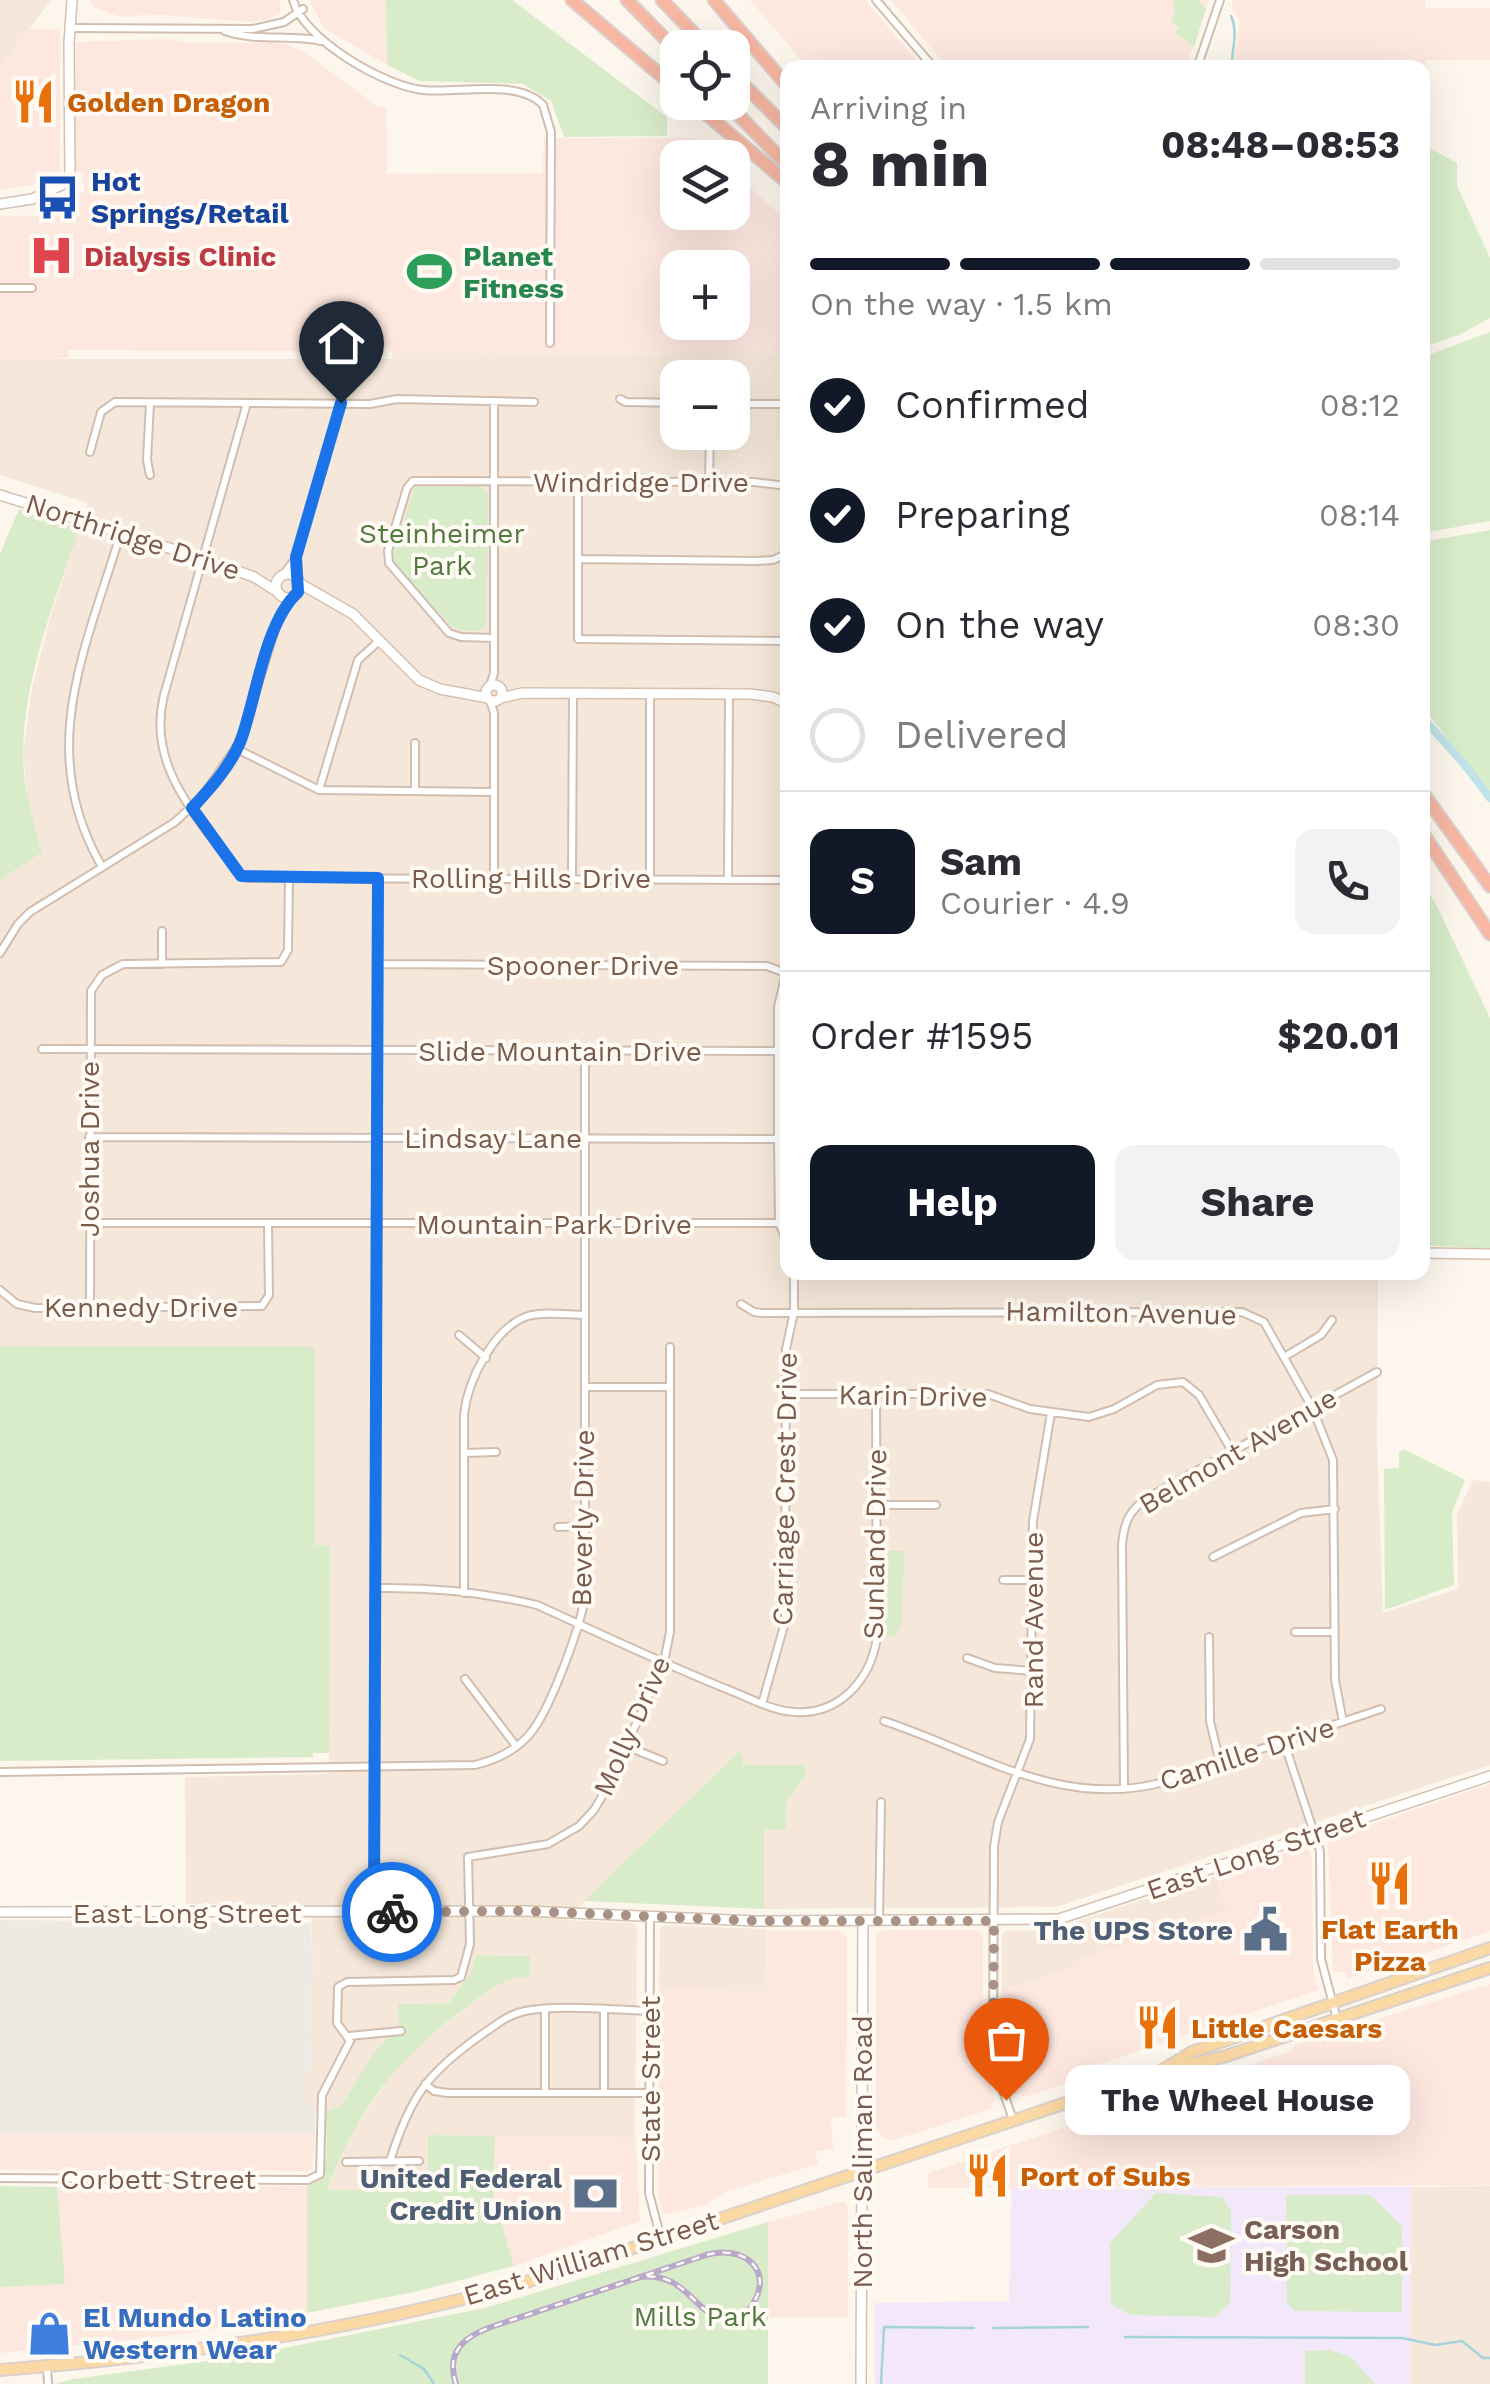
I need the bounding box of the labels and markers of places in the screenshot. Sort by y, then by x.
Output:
restaurant icon: Golden Dragon [10,78,58,126]
place label: Golden Dragon [67,86,270,119]
place label: Hot Springs/Retail [91,165,289,230]
bus stop icon: Hot Springs/Retail [34,173,82,221]
hospital icon: Dialysis Clinic [27,232,75,280]
place label: Dialysis Clinic [84,240,276,273]
place label: Planet Fitness [463,240,564,305]
sports icon: Planet Fitness [406,248,454,296]
pin [299,301,384,404]
restaurant icon: Flat Earth Pizza [1366,1859,1414,1907]
public building icon: The UPS Store [1242,1906,1290,1954]
place label: Flat Earth Pizza [1321,1913,1459,1978]
place label: The UPS Store [1034,1914,1233,1947]
pin [964,1998,1049,2101]
restaurant icon: Little Caesars [1134,2004,1182,2052]
place label: Little Caesars [1191,2012,1382,2045]
callout: The Wheel House [1066,2065,1411,2135]
restaurant icon: Port of Subs [963,2152,1011,2200]
place label: Port of Subs [1020,2160,1191,2193]
place label: United Federal Credit Union [360,2162,563,2227]
bank icon: United Federal Credit Union [571,2170,619,2218]
place label: Carson High School [1244,2213,1409,2278]
school or university icon: Carson High School [1187,2221,1235,2269]
place label: El Mundo Latino Western Wear [83,2301,307,2366]
shop icon: El Mundo Latino Western Wear [26,2309,74,2357]

